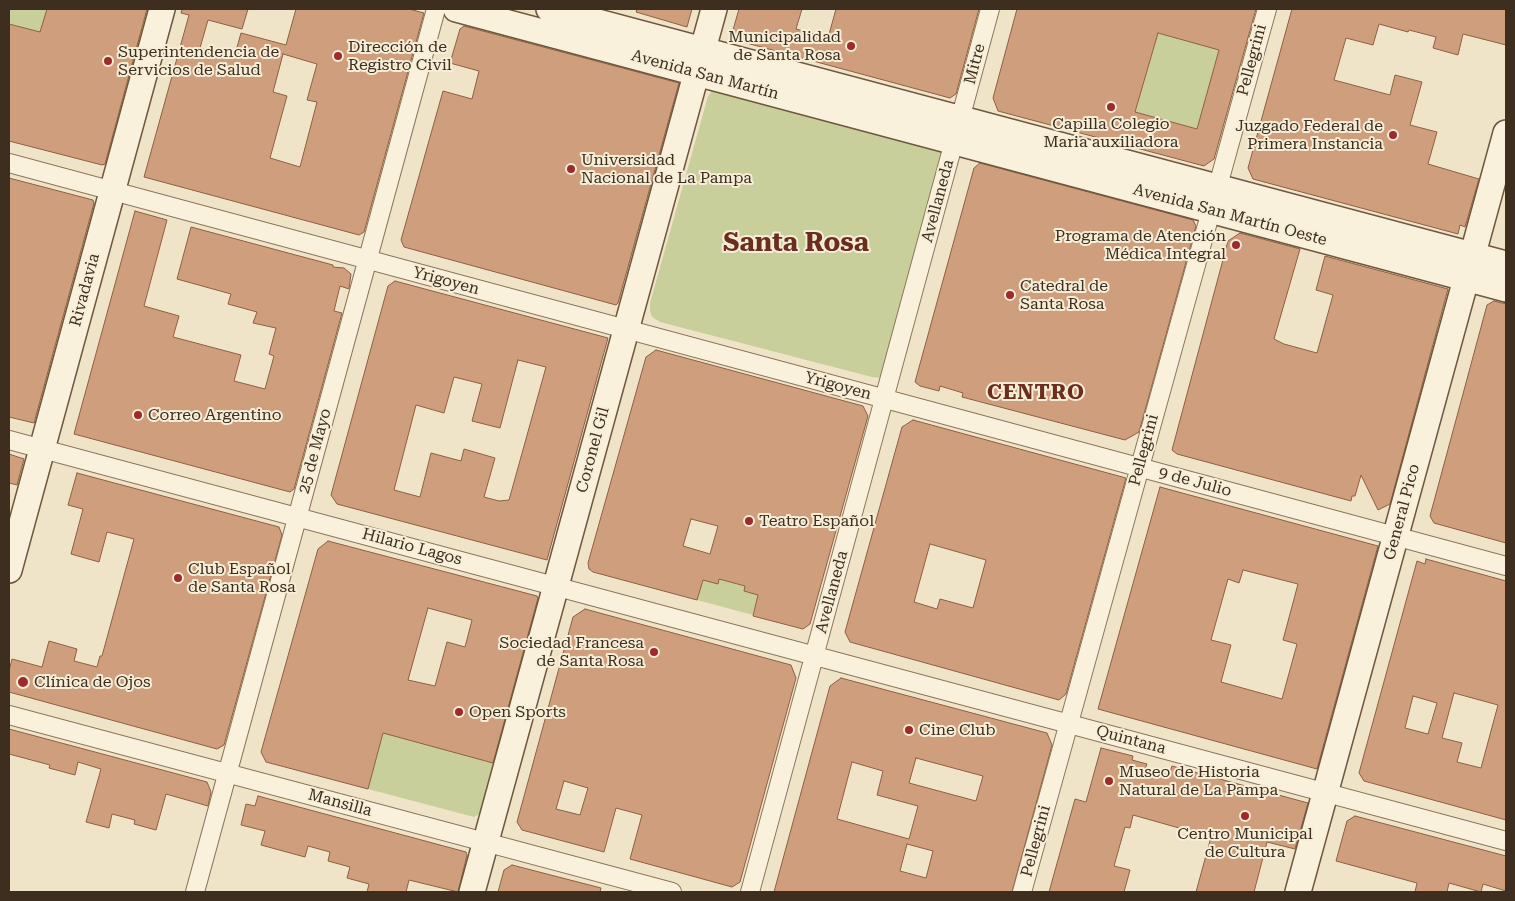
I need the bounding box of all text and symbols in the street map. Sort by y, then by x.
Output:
street label: Pellegrini [1233,22,1271,98]
place label: Municipalidad de Santa Rosa [728,27,841,65]
place label: Dirección de Registro Civil [348,37,452,75]
marker: Municipalidad de Santa Rosa [845,40,857,52]
street label: Mitre [960,41,990,87]
place label: Superintendencia de Servicios de Salud [118,42,279,80]
street label: Avenida San Martín [629,46,781,104]
marker: Dirección de Registro Civil [332,50,344,62]
marker: Superintendencia de Servicios de Salud [102,55,114,67]
marker: Capilla Colegio Maria auxiliadora [1105,101,1117,113]
place label: Capilla Colegio Maria auxiliadora [1044,114,1178,152]
place label: Juzgado Federal de Primera Instancia [1235,116,1383,154]
marker: Juzgado Federal de Primera Instancia [1387,129,1399,141]
place label: Universidad Nacional de La Pampa [581,150,752,188]
street label: Avellaneda [918,157,958,245]
marker: Universidad Nacional de La Pampa [565,163,577,175]
street label: Avenida San Martín Oeste [1131,180,1329,250]
place label: Programa de Atención Médica Integral [1055,226,1226,264]
district label: Santa Rosa [723,227,869,259]
marker: Programa de Atención Médica Integral [1230,239,1242,251]
street label: Rivadavia [66,251,104,329]
street label: Yrigoyen [410,263,482,299]
place label: Catedral de Santa Rosa [1020,276,1108,314]
marker: Catedral de Santa Rosa [1004,289,1016,301]
street label: Yrigoyen [802,368,874,404]
district label: CENTRO [986,380,1086,406]
place label: Correo Argentino [148,405,282,425]
street label: Coronel Gil [572,405,614,495]
street label: 25 de Mayo [294,406,336,496]
marker: Correo Argentino [132,409,144,421]
street label: Pellegrini [1125,412,1163,488]
street label: General Pico [1380,462,1424,562]
street label: 9 de Julio [1156,463,1234,501]
place label: Teatro Español [759,511,874,531]
marker: Teatro Español [743,515,755,527]
street label: Hilario Lagos [360,524,464,570]
street label: Avellaneda [812,548,852,636]
place label: Club Español de Santa Rosa [188,559,296,597]
marker: Club Español de Santa Rosa [172,572,184,584]
place label: Sociedad Francesa de Santa Rosa [499,633,644,671]
marker: Sociedad Francesa de Santa Rosa [648,646,660,658]
place label: Clínica de Ojos [34,672,151,692]
marker: Clínica de Ojos [16,675,30,689]
place label: Open Sports [469,702,566,722]
marker: Open Sports [453,706,465,718]
place label: Cine Club [919,720,996,740]
street label: Quintana [1094,721,1168,759]
marker: Cine Club [903,724,915,736]
place label: Museo de Historia Natural de La Pampa [1119,762,1278,800]
marker: Museo de Historia Natural de La Pampa [1103,775,1115,787]
street label: Mansilla [306,785,374,821]
street label: Pellegrini [1017,803,1055,879]
marker: Centro Municipal de Cultura [1239,810,1251,822]
place label: Centro Municipal de Cultura [1177,824,1313,862]

